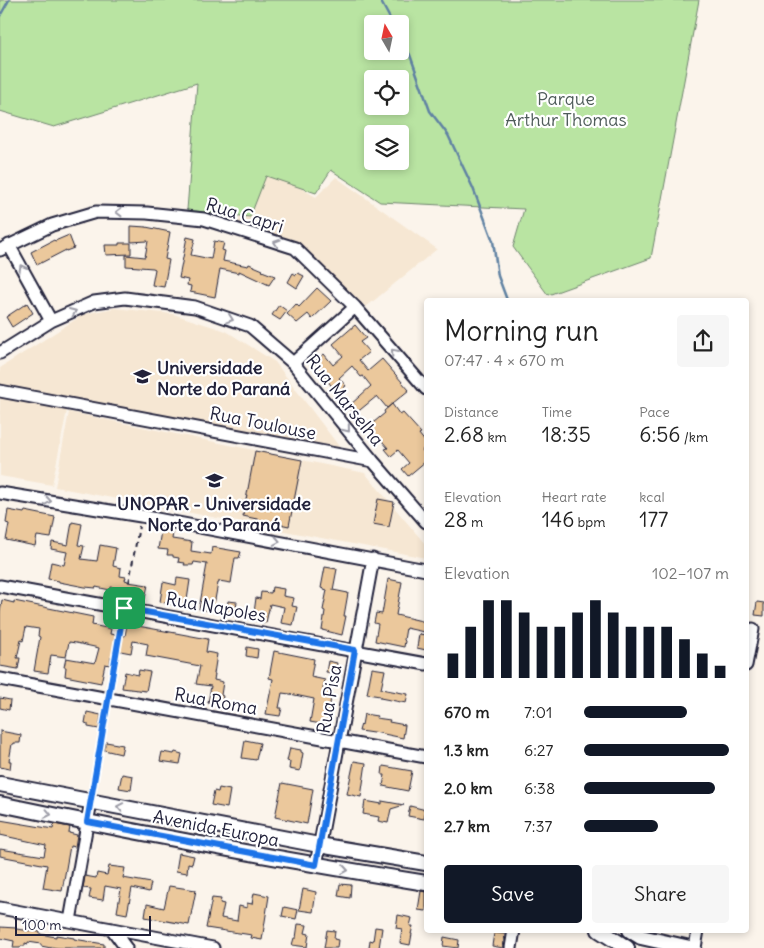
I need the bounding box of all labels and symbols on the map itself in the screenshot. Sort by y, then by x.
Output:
north arrow [364,15,409,60]
park label: Parque Arthur Thomas [505,87,627,131]
street label: Rua Capri [203,192,287,238]
one-way arrow [115,207,122,217]
one-way arrow [274,238,282,248]
one-way arrow [18,264,28,273]
one-way arrow [68,307,77,318]
one-way arrow [226,314,234,324]
one-way arrow [391,349,400,358]
street label: Rua Marselha [301,350,389,450]
place label: Universidade Norte do Paraná [157,356,290,400]
school or university icon: Universidade Norte do Paraná [133,367,153,387]
street label: Rua Toulouse [208,401,318,445]
one-way arrow [341,423,349,432]
school or university icon: UNOPAR - Universidade Norte do Paraná [204,470,224,490]
place label: UNOPAR - Universidade Norte do Paraná [117,492,311,536]
one-way arrow [44,495,52,506]
one-way arrow [273,536,281,546]
pin [103,587,145,629]
street label: Rua Napoles [164,587,268,627]
street label: Rua Pisa [312,663,346,735]
street label: Rua Roma [173,682,259,720]
one-way arrow [116,802,124,812]
street label: Avenida Europa [151,804,281,852]
one-way arrow [43,808,52,819]
one-way arrow [341,864,349,875]
scale bar [15,913,151,936]

